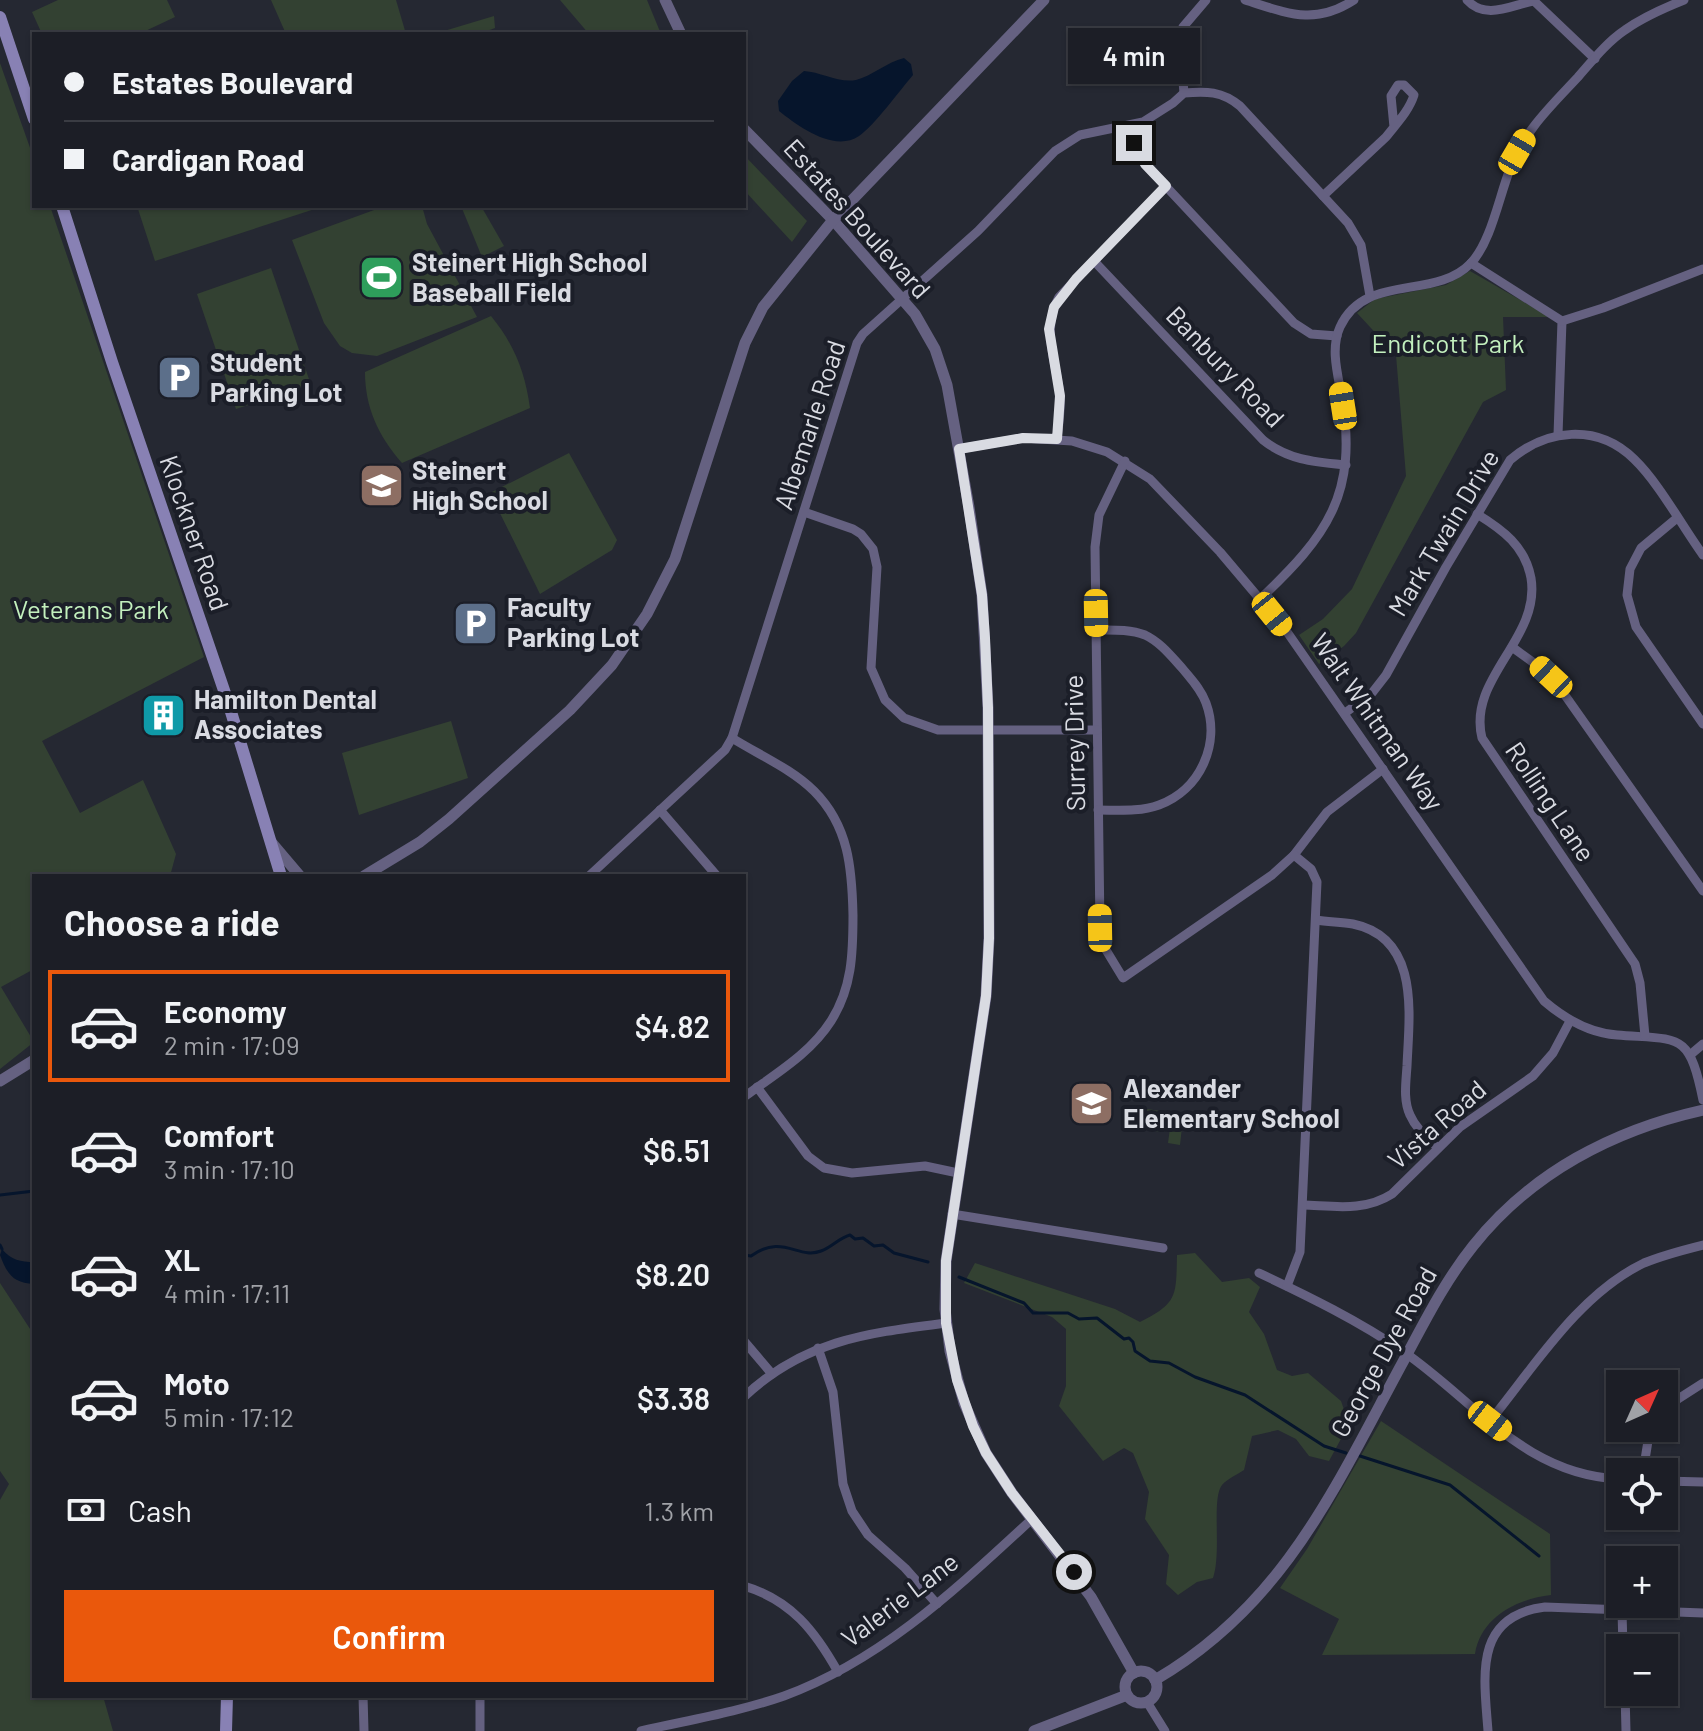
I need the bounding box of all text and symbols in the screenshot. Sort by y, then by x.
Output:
callout: 4 min [1068,27,1200,83]
text: 4 min [1103,40,1165,71]
text: Estates Boulevard [112,64,353,100]
route end [1116,125,1152,161]
car [1495,125,1539,179]
street label: Estates Boulevard [778,132,938,304]
text: Cardigan Road [112,141,304,177]
place label: Steinert High School Baseball Field [412,246,647,307]
sports icon: Steinert High School Baseball Field [357,254,405,302]
street label: Banbury Road [1161,299,1292,433]
park label: Endicott Park [1371,327,1525,358]
street label: Albemarle Road [767,336,851,513]
place label: Student Parking Lot [210,346,342,407]
parking icon: Student Parking Lot [155,354,203,402]
car [1327,380,1359,432]
street label: Mark Twain Drive [1381,443,1505,621]
street label: Klockner Road [154,451,237,614]
place label: Steinert High School [412,454,548,515]
school or university icon: Steinert High School [357,462,405,510]
car [1248,588,1296,640]
car [1084,589,1108,637]
place label: Faculty Parking Lot [507,591,639,652]
park label: Veterans Park [13,593,169,624]
parking icon: Faculty Parking Lot [452,599,500,647]
street label: Walt Whitman Way [1306,627,1451,816]
car [1525,652,1577,702]
street label: Surrey Drive [1057,674,1090,812]
place label: Hamilton Dental Associates [194,683,377,744]
building icon: Hamilton Dental Associates [139,691,187,739]
street label: Rolling Lane [1500,736,1603,867]
text: Choose a ride [64,900,280,943]
car [1088,904,1112,952]
icon: car [68,990,140,1062]
text: Economy [164,993,287,1029]
text: $4.82 [635,1008,710,1044]
text: 2 min · 17:09 [164,1029,300,1060]
place label: Alexander Elementary School [1123,1072,1340,1133]
street label: Vista Road [1381,1073,1491,1175]
school or university icon: Alexander Elementary School [1068,1080,1116,1128]
icon: car [68,1114,140,1186]
text: Comfort [164,1117,274,1153]
text: $6.51 [643,1132,710,1168]
text: 3 min · 17:10 [164,1153,295,1184]
icon: car [68,1238,140,1310]
text: XL [164,1241,200,1277]
text: $8.20 [635,1256,710,1292]
street label: George Dye Road [1323,1261,1442,1442]
text: 4 min · 17:11 [164,1277,290,1308]
icon: car [68,1362,140,1434]
text: Moto [164,1365,230,1401]
north arrow [1606,1370,1678,1442]
map controls [1606,1370,1678,1706]
text: $3.38 [637,1380,710,1416]
car [1464,1397,1516,1445]
text: 5 min · 17:12 [164,1401,294,1432]
button: locate [1606,1458,1678,1530]
icon: cash [64,1488,108,1532]
text: Cash [128,1492,192,1528]
text: 1.3 km [645,1495,714,1526]
street label: Valerie Lane [835,1545,964,1653]
button: + [1606,1546,1678,1618]
route start [1056,1554,1092,1590]
button: Confirm [64,1590,714,1682]
button: − [1606,1634,1678,1706]

